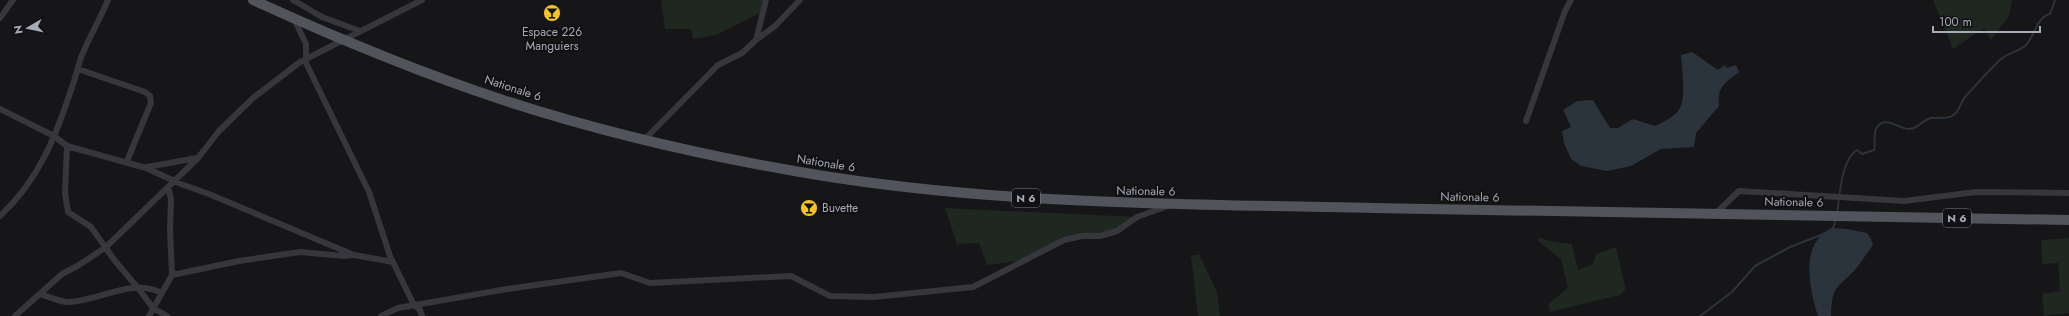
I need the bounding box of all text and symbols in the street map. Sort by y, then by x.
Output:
bar icon: Espace 226 Manguiers [542,3,562,23]
north arrow [8,8,48,48]
scale bar [1933,8,2040,34]
text: 100 m [1939,13,1972,31]
place label: Espace 226 Manguiers [522,23,582,55]
text: N [10,24,27,35]
street label: Nationale 6 [482,70,544,106]
street label: Nationale 6 [795,149,857,177]
street label: Nationale 6 [1116,181,1176,201]
street label: Nationale 6 [1440,187,1500,207]
road number: N 6 [1012,189,1040,207]
street label: Nationale 6 [1764,192,1824,212]
bar icon: Buvette [799,198,819,218]
place label: Buvette [822,199,858,217]
road number: N 6 [1943,209,1971,227]

